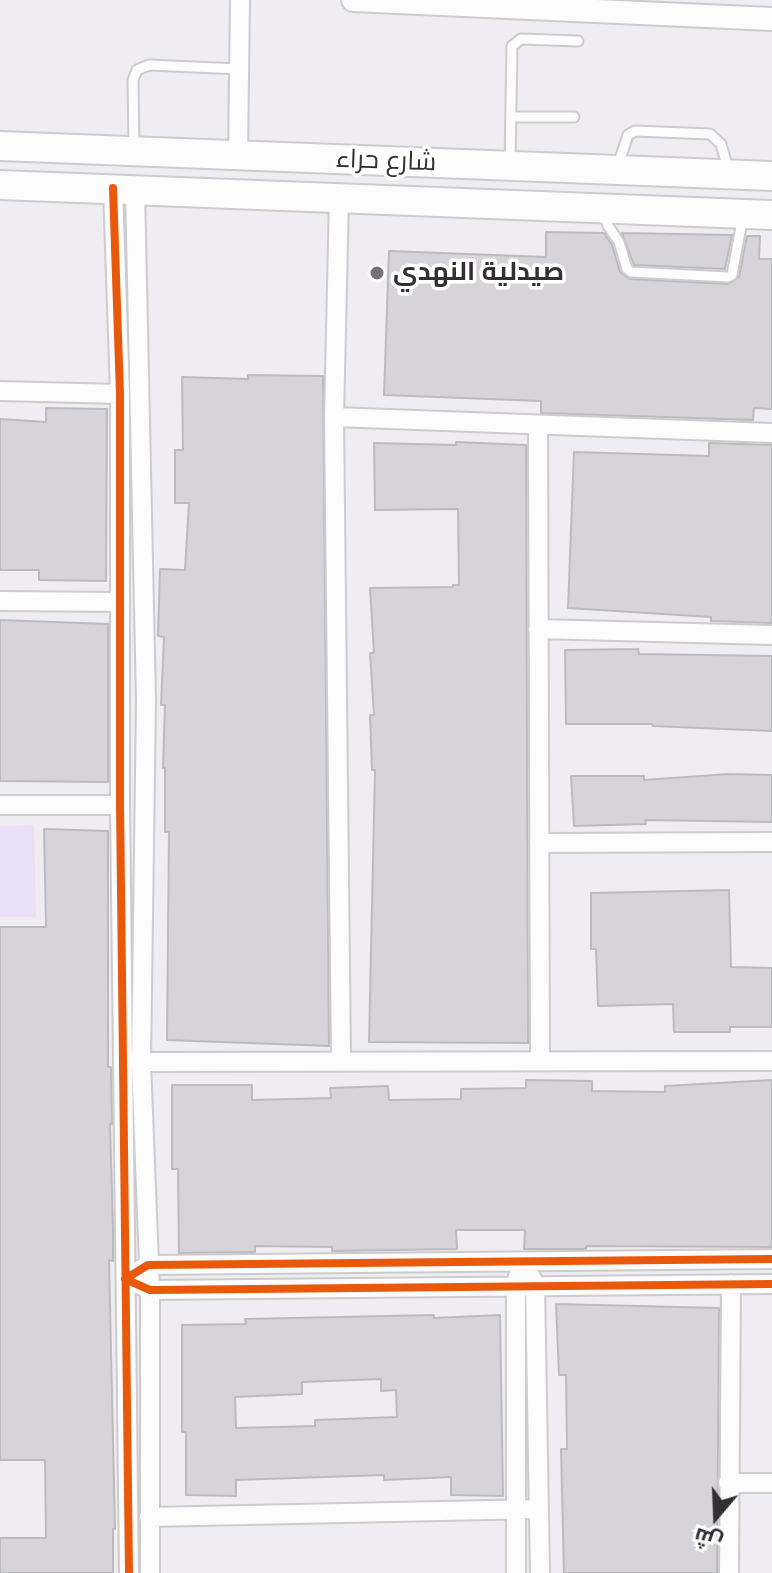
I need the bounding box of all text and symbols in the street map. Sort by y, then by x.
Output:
street label: شارع حراء [335,144,437,178]
place label: صيدلية النهدي [393,257,564,289]
marker: صيدلية النهدي [368,264,386,282]
north arrow [676,1477,756,1557]
text: ش [690,1522,726,1558]

